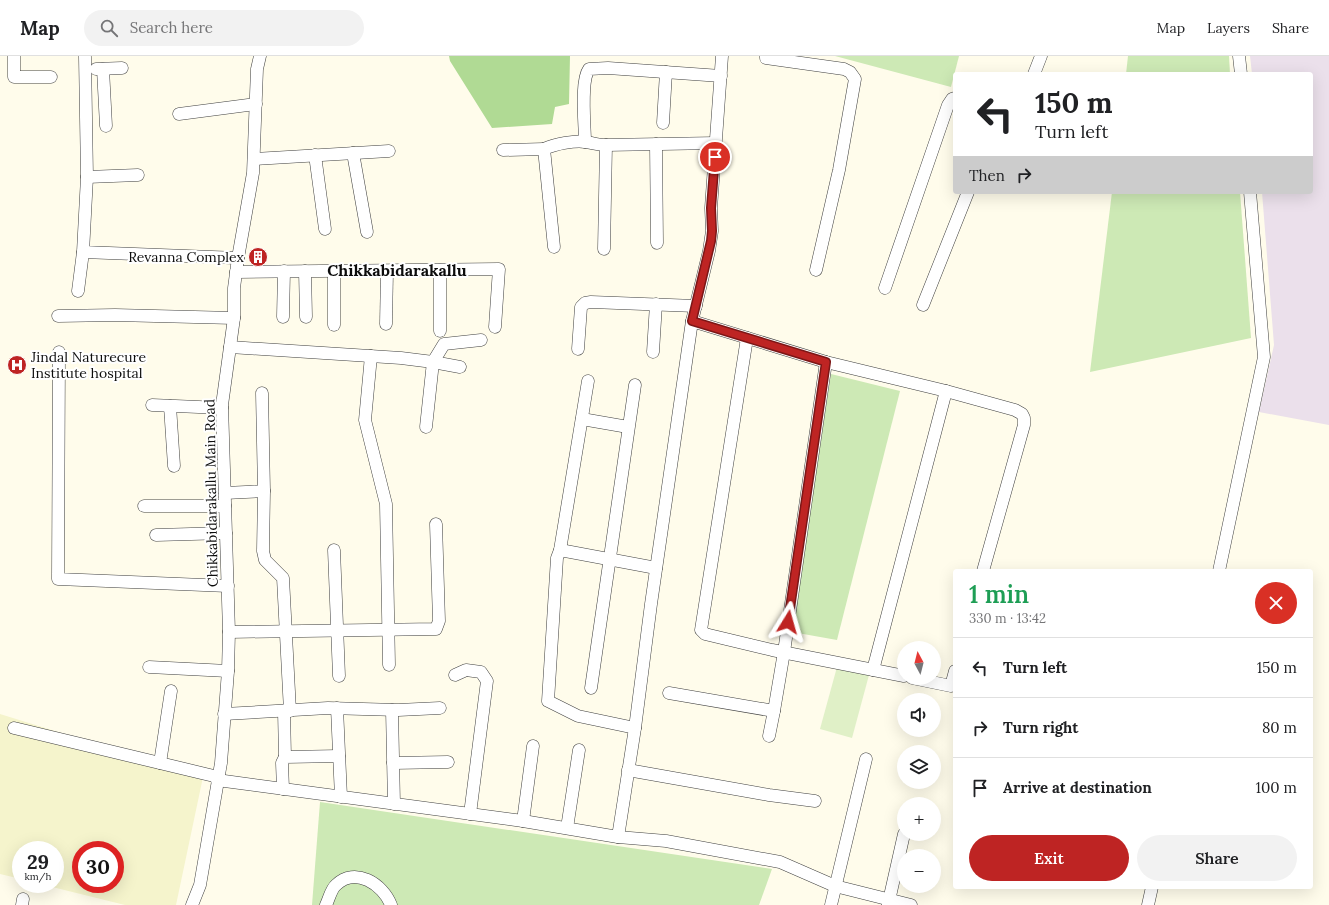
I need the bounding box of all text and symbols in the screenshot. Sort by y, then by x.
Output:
search box [84,10,364,46]
text: Map [20,16,60,40]
icon: search [98,17,120,39]
text: Search here [130,18,213,37]
text: Map [1157,19,1185,37]
text: Layers [1207,19,1250,37]
text: Share [1272,19,1309,37]
text: 150 m [1035,85,1112,121]
icon: left [969,88,1021,140]
text: Turn left [1035,120,1108,143]
pin [698,140,732,174]
icon: arrive [704,146,726,168]
icon: right [1013,164,1035,186]
text: Then [969,166,1005,185]
building icon: Revanna Complex [247,246,269,268]
place label: Revanna Complex [128,248,245,266]
district label: Chikkabidarakallu [327,260,467,280]
place label: Jindal Naturecure Institute hospital [30,348,146,382]
hospital icon: Jindal Naturecure Institute hospital [6,354,28,376]
street label: Chikkabidarakallu Main Road [200,399,222,587]
text: 1 min [969,579,1029,610]
button: close [1255,582,1297,624]
position arrow [767,601,809,643]
text: 330 m · 13:42 [969,610,1046,627]
north arrow [897,641,941,685]
map controls [897,641,941,893]
icon: left [969,657,991,679]
text: Turn left [1003,658,1067,677]
text: 150 m [1257,658,1297,677]
button: sound [897,693,941,737]
icon: right [969,717,991,739]
text: Turn right [1003,718,1079,737]
text: 80 m [1262,718,1297,737]
button: layers [897,745,941,789]
icon: arrive [969,777,991,799]
text: Arrive at destination [1003,778,1152,797]
text: 100 m [1256,778,1297,797]
button: + [897,797,941,841]
button: Exit [969,835,1129,881]
button: Share [1137,835,1297,881]
speed limit sign: 30 [72,841,124,893]
text: 29 [27,849,49,874]
button: − [897,849,941,893]
text: km/h [24,870,52,883]

